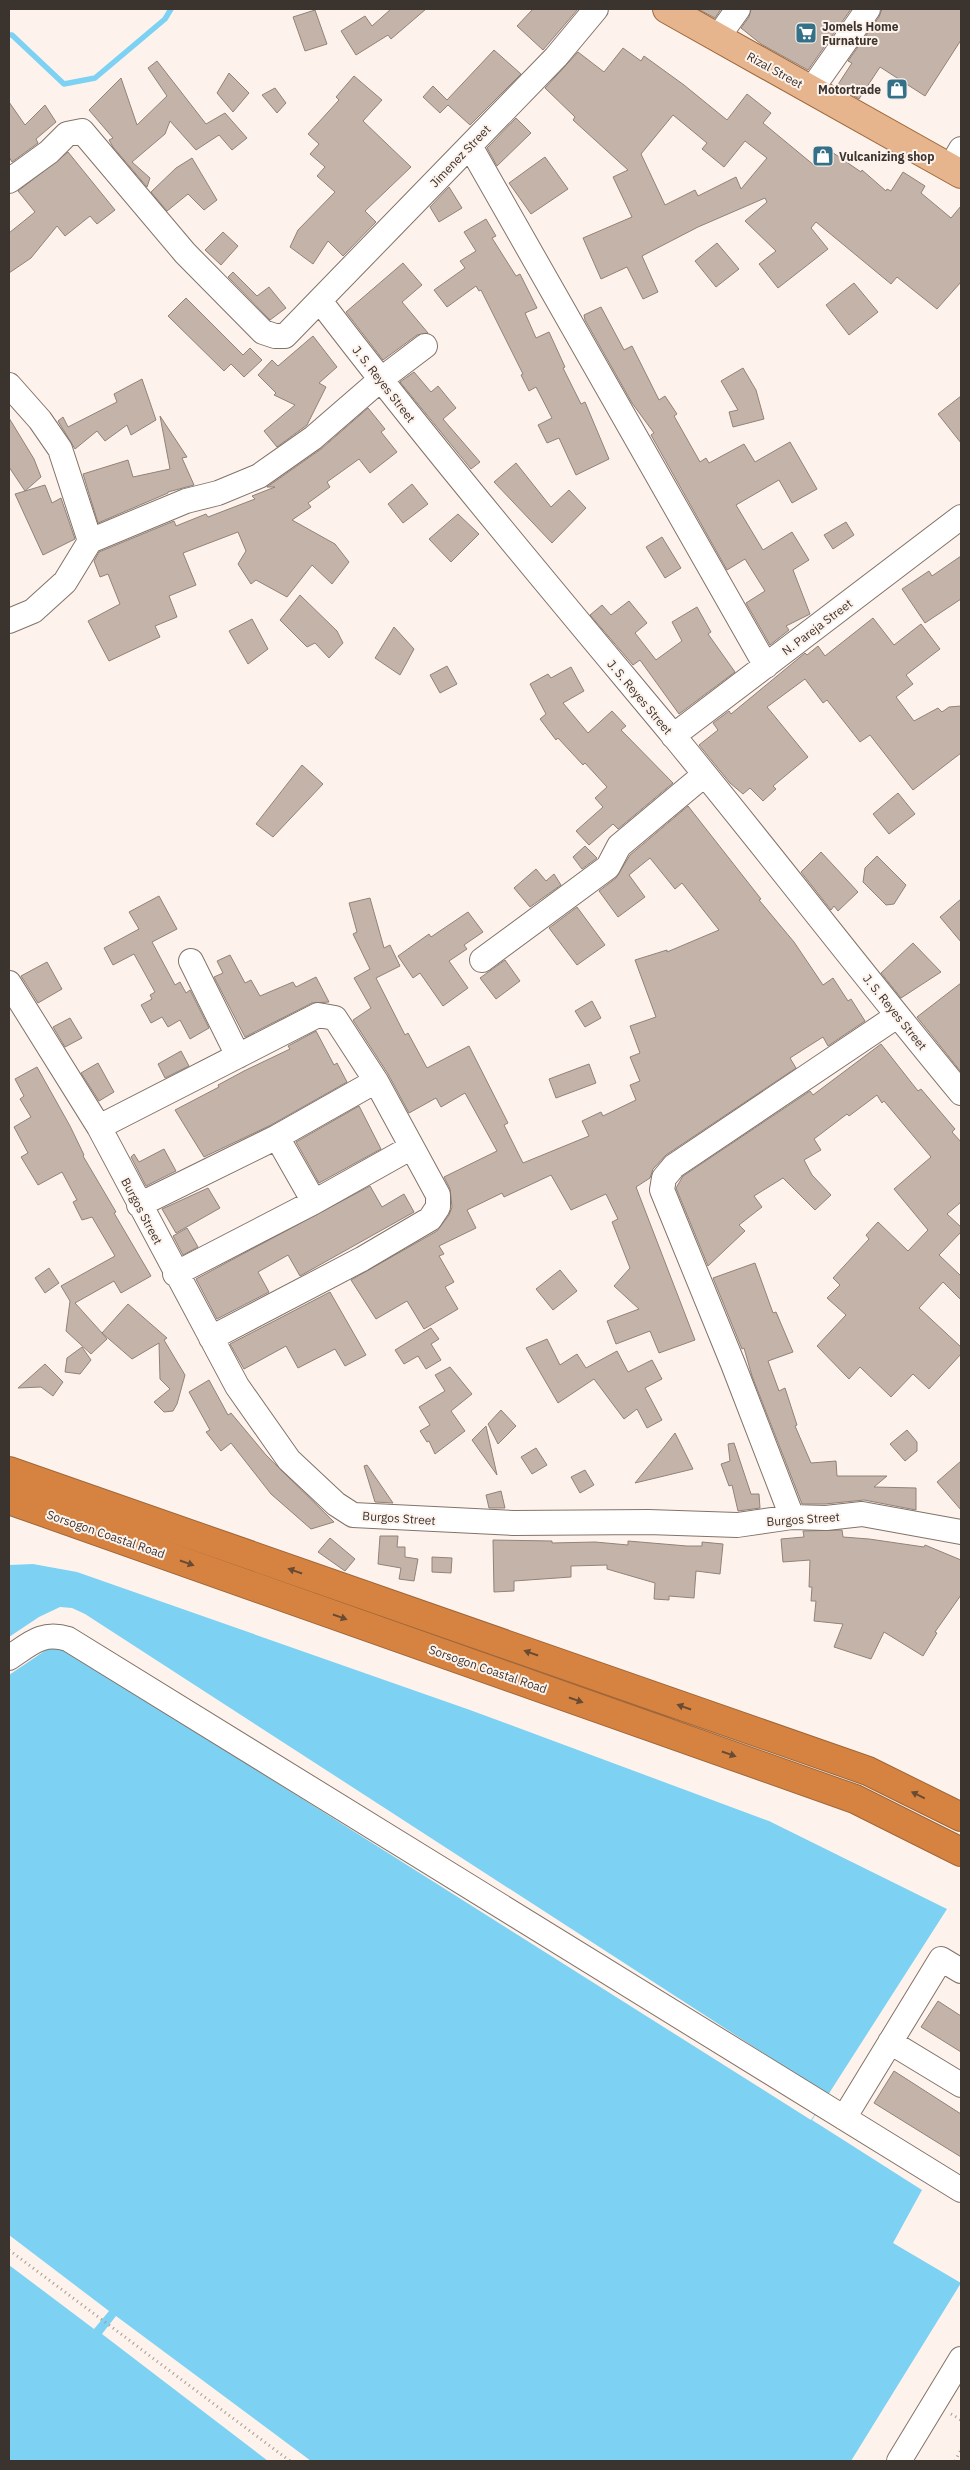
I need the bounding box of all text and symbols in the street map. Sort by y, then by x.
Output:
place label: Jomels Home Furnature [822,19,899,48]
supermarket icon: Jomels Home Furnature [794,21,818,45]
street label: Rizal Street [744,48,806,92]
shop icon: Motortrade [885,77,909,101]
place label: Motortrade [818,82,881,97]
street label: Jimenez Street [427,122,493,190]
shop icon: Vulcanizing shop [811,144,835,168]
place label: Vulcanizing shop [839,149,934,164]
street label: J. S. Reyes Street [349,343,419,425]
street label: N. Pareja Street [779,596,855,658]
street label: J. S. Reyes Street [604,656,676,738]
street label: J. S. Reyes Street [860,971,930,1053]
street label: Burgos Street [118,1175,166,1247]
street label: Sorsogon Coastal Road [45,1507,167,1561]
street label: Burgos Street [362,1508,436,1528]
street label: Burgos Street [766,1509,840,1529]
one-way arrow [179,1560,194,1567]
one-way arrow [287,1567,302,1574]
one-way arrow [333,1613,348,1621]
street label: Sorsogon Coastal Road [427,1642,549,1696]
one-way arrow [523,1649,538,1656]
one-way arrow [568,1697,583,1704]
one-way arrow [676,1703,691,1711]
one-way arrow [722,1750,737,1758]
one-way arrow [910,1791,925,1799]

